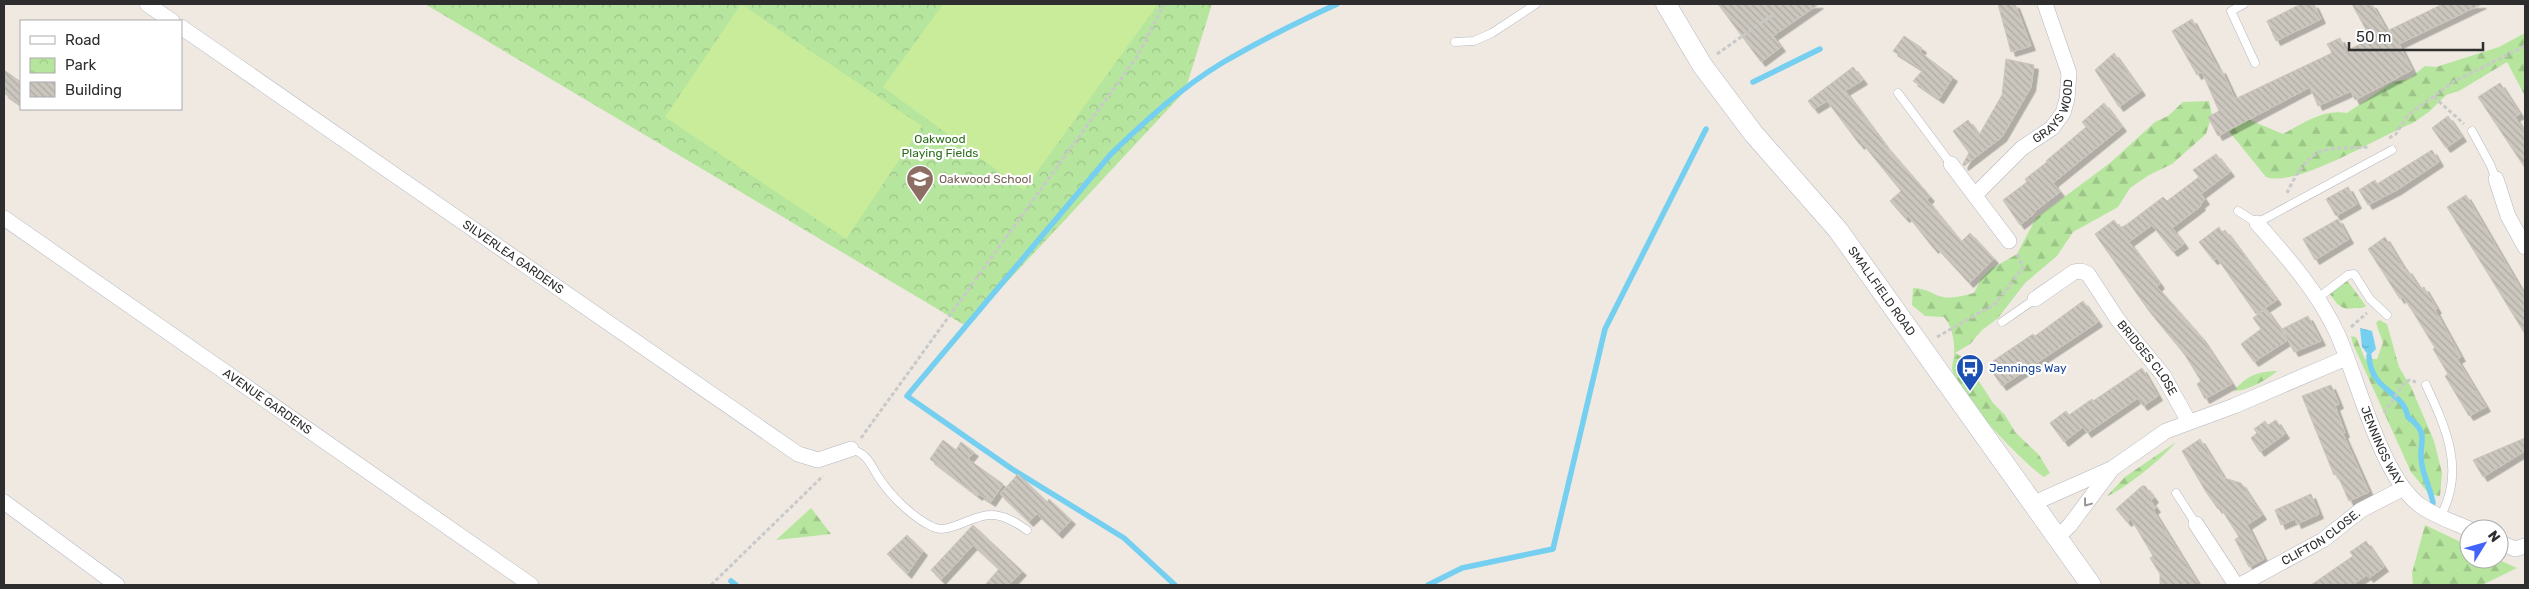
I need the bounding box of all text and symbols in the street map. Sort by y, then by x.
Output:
legend [20,20,182,110]
scale bar [2349,20,2483,52]
text: 50 m [2356,28,2391,46]
text: Road [65,31,101,49]
text: Park [65,56,96,74]
street label: GRAYS WOOD [2030,79,2075,146]
text: Building [65,81,122,99]
park label: Oakwood Playing Fields [902,132,978,160]
school or university icon: Oakwood School [905,164,935,203]
place label: Oakwood School [939,172,1031,186]
street label: SILVERLEA GARDENS [460,217,566,297]
street label: SMALLFIELD ROAD [1845,244,1918,339]
street label: BRIDGES CLOSE [2114,318,2180,398]
bus stop icon: Jennings Way [1955,353,1985,392]
place label: Jennings Way [1989,361,2067,375]
street label: AVENUE GARDENS [220,366,314,437]
street label: JENNINGS WAY [2358,404,2407,488]
one-way arrow [2084,497,2093,507]
street label: CLIFTON CLOSE. [2279,506,2363,568]
north arrow [2459,519,2509,569]
text: N [2484,527,2504,546]

